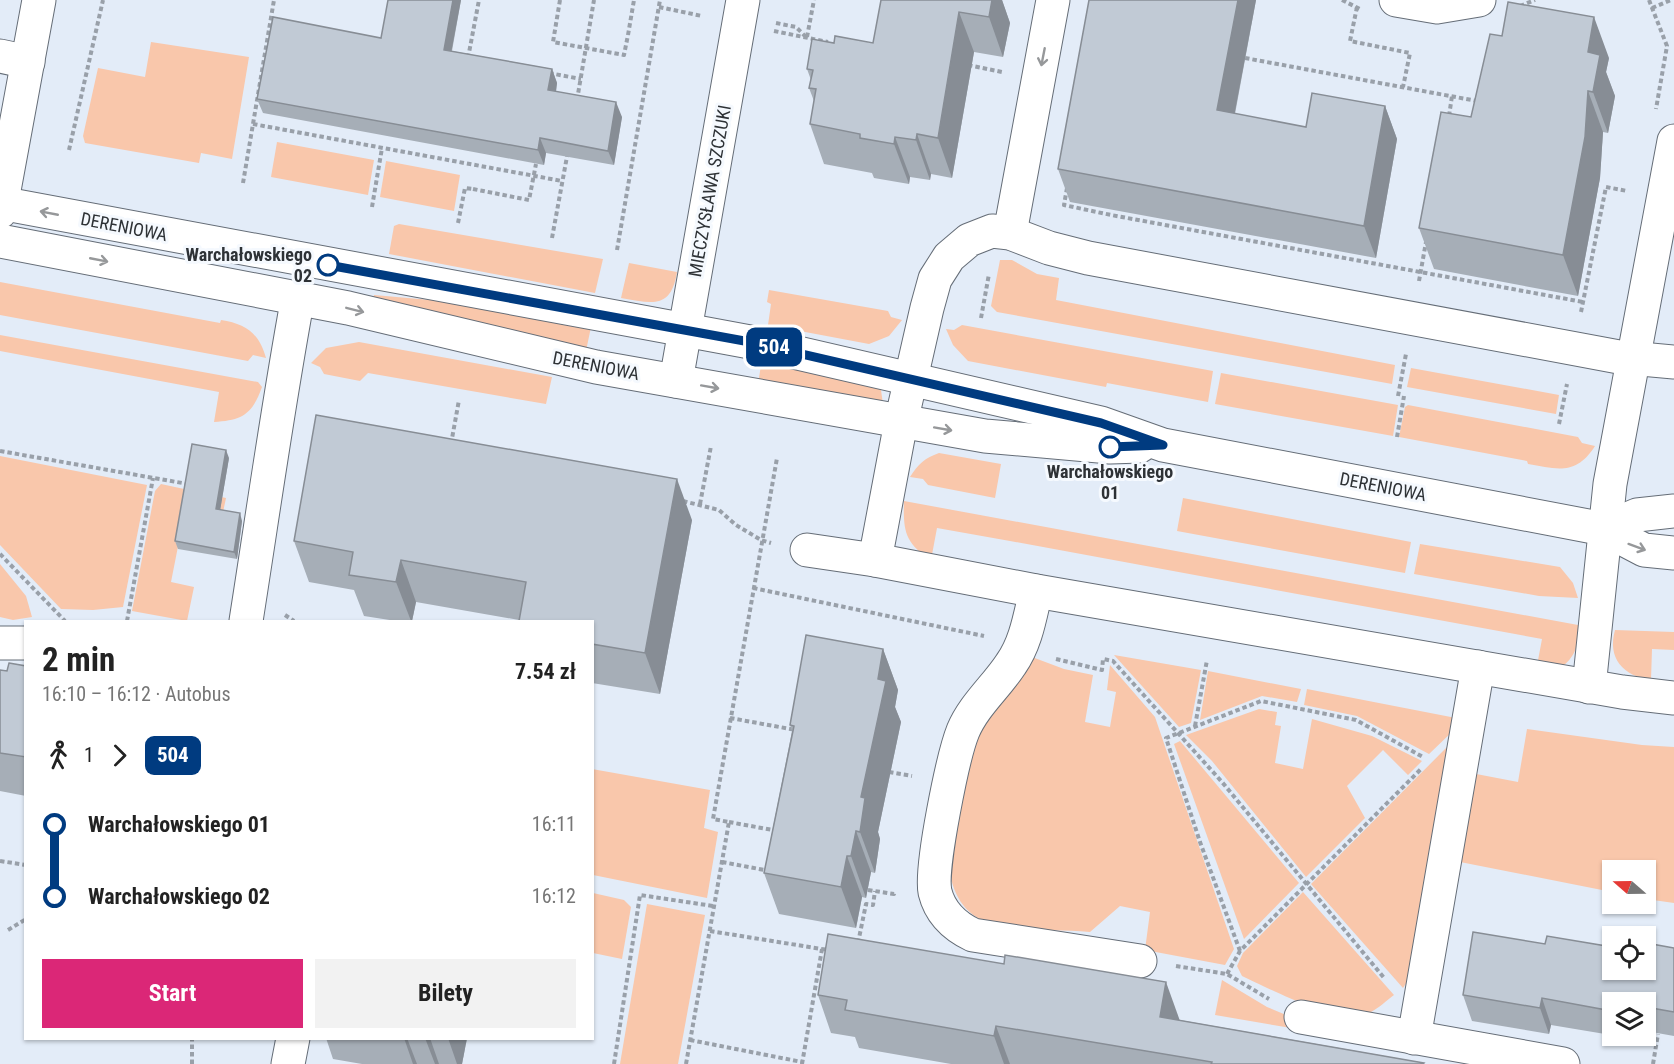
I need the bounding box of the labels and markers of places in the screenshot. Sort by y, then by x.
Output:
place label: Warchałowskiego 02 [185,244,312,286]
marker: Warchałowskiego 02 [317,254,339,276]
marker: Warchałowskiego 01 [1099,436,1121,458]
place label: Warchałowskiego 01 [1047,461,1173,503]

